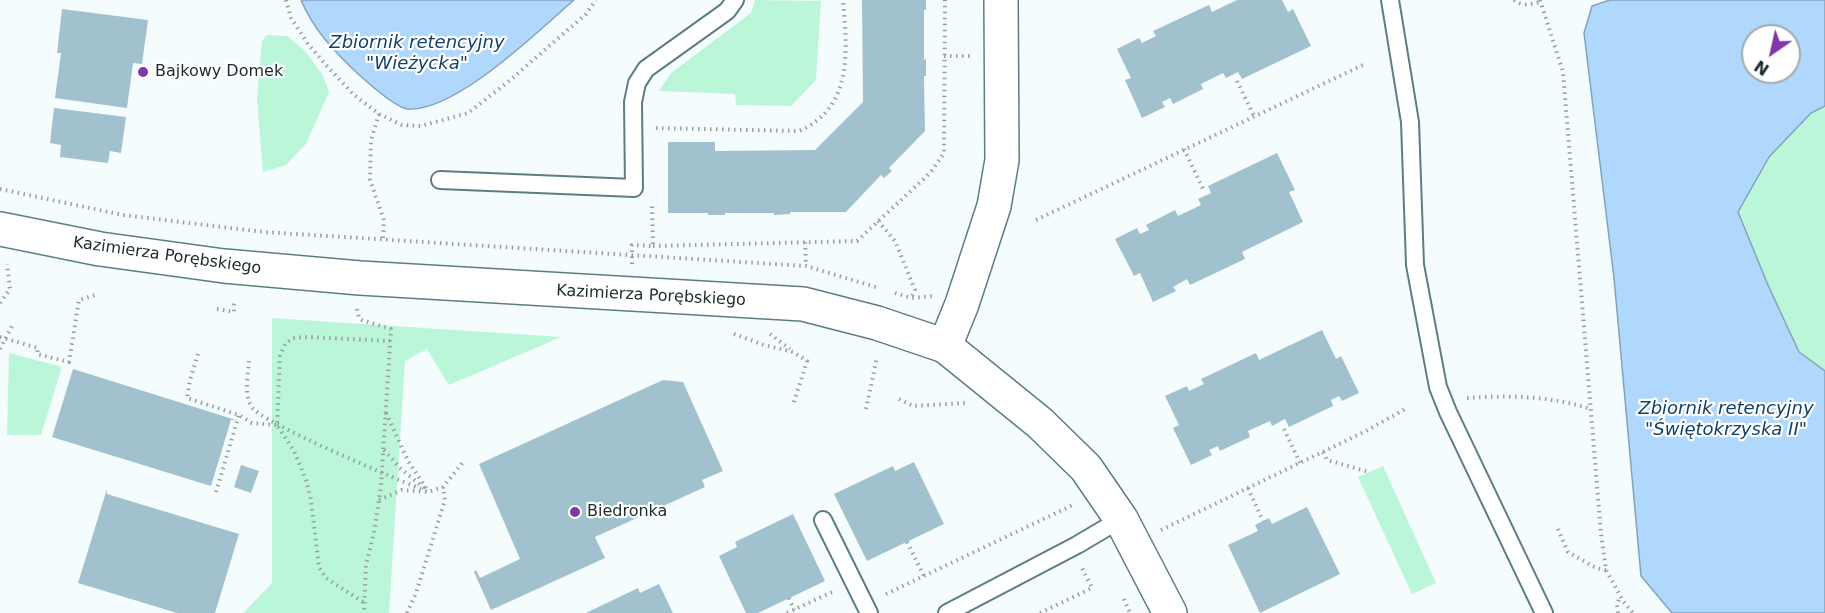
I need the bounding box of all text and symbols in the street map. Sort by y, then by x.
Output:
north arrow [1741,24,1801,84]
water label: Zbiornik retencyjny "Wieżycka" [329,32,505,74]
text: N [1751,56,1773,79]
place label: Bajkowy Domek [155,62,283,82]
marker: Bajkowy Domek [136,65,150,79]
street label: Kazimierza Porębskiego [72,233,262,279]
street label: Kazimierza Porębskiego [556,281,746,311]
water label: Zbiornik retencyjny "Świętokrzyska II" [1638,398,1814,440]
place label: Biedronka [587,502,667,522]
marker: Biedronka [568,505,582,519]

